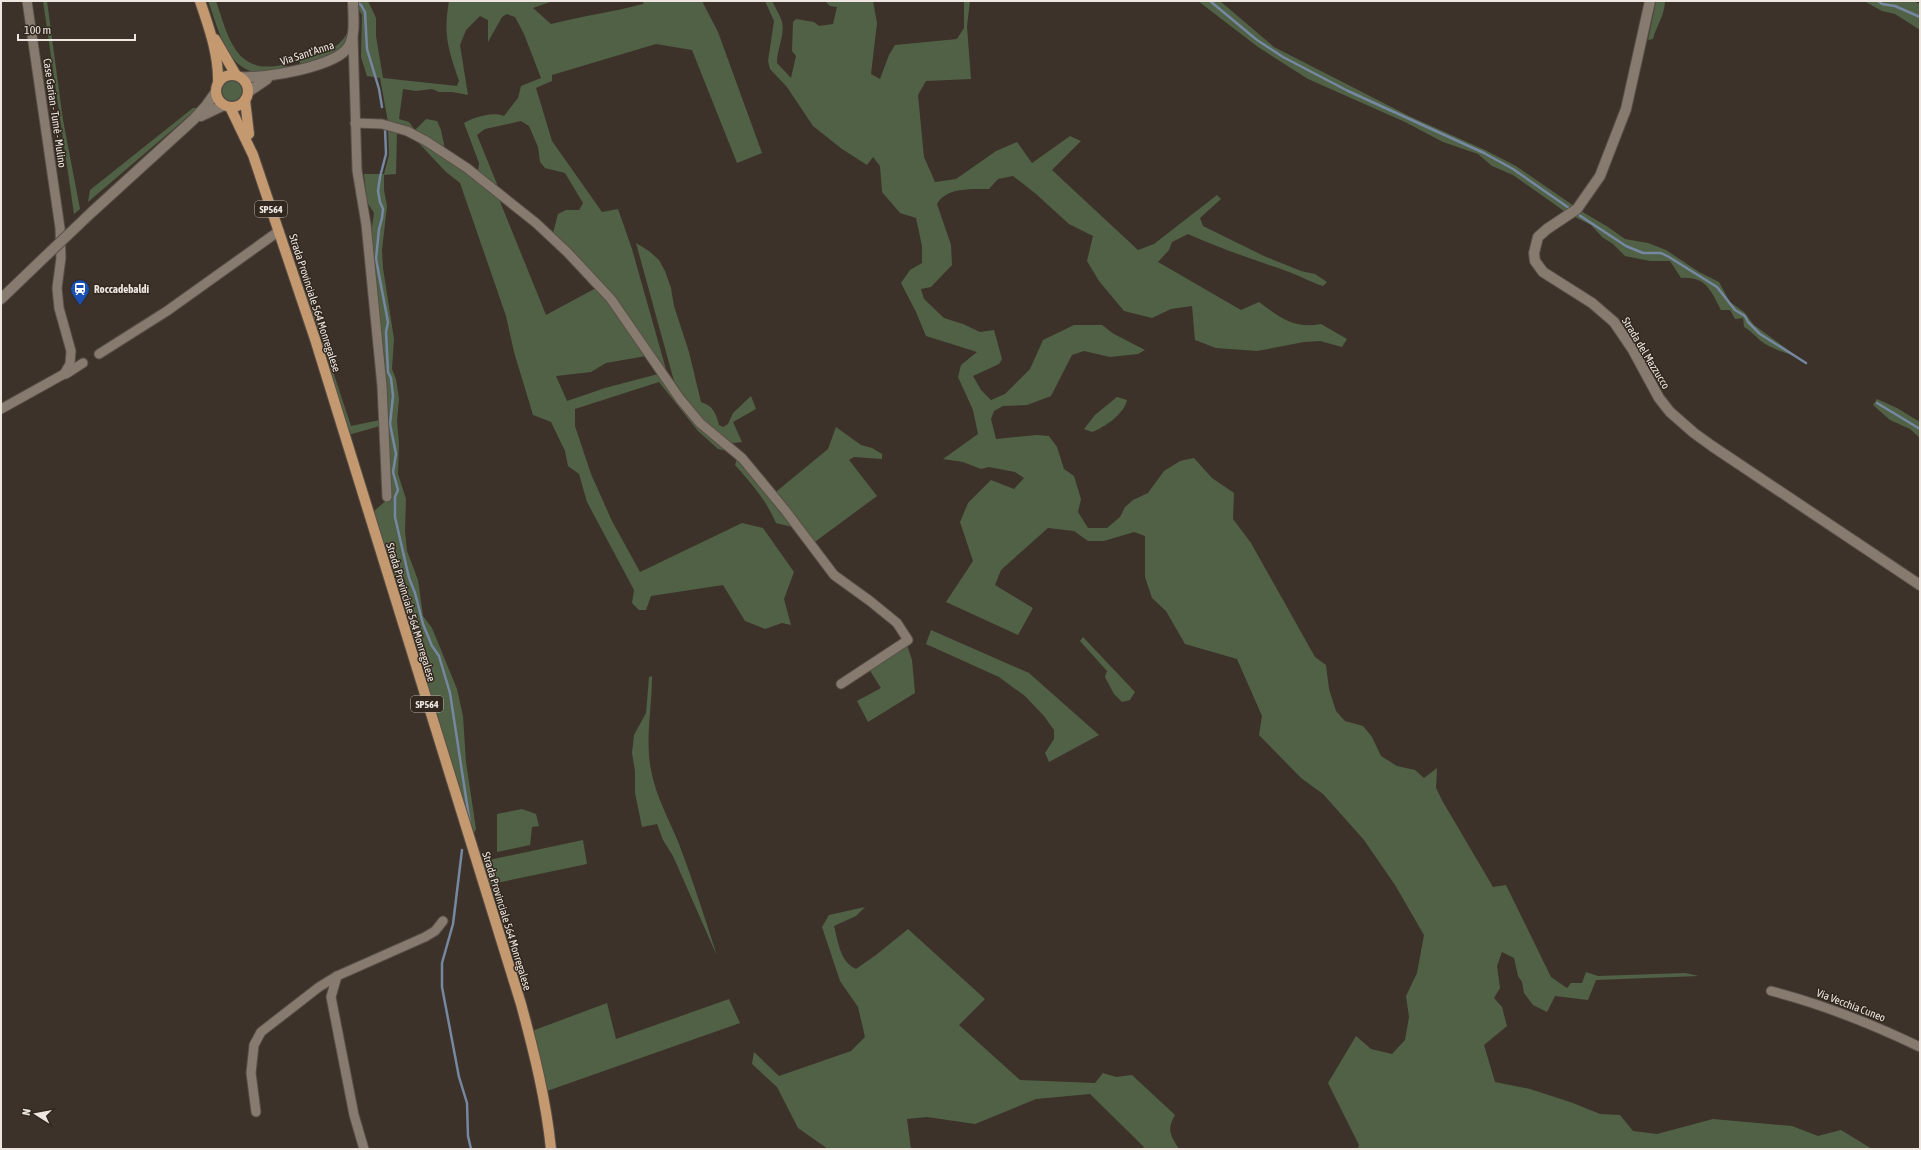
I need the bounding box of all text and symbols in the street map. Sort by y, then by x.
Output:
scale bar [18,16,135,42]
text: 100 m [24,23,51,37]
street label: Via Sant'Anna [279,39,335,67]
street label: Case Garian - Tumè - Mulino [41,58,69,168]
road number: SP564 [255,201,287,217]
street label: Strada Provinciale 564 Monregalese [287,233,343,373]
station icon: Roccadebaldi [69,278,91,306]
place label: Roccadebaldi [94,283,149,295]
street label: Strada del Mazzucco [1620,315,1672,391]
street label: Strada Provinciale 564 Monregalese [384,541,438,683]
road number: SP564 [411,696,443,712]
street label: Strada Provinciale 564 Monregalese [480,850,534,992]
street label: Via Vecchia Cuneo [1815,986,1887,1024]
north arrow [16,1094,56,1134]
text: N [20,1108,33,1116]

